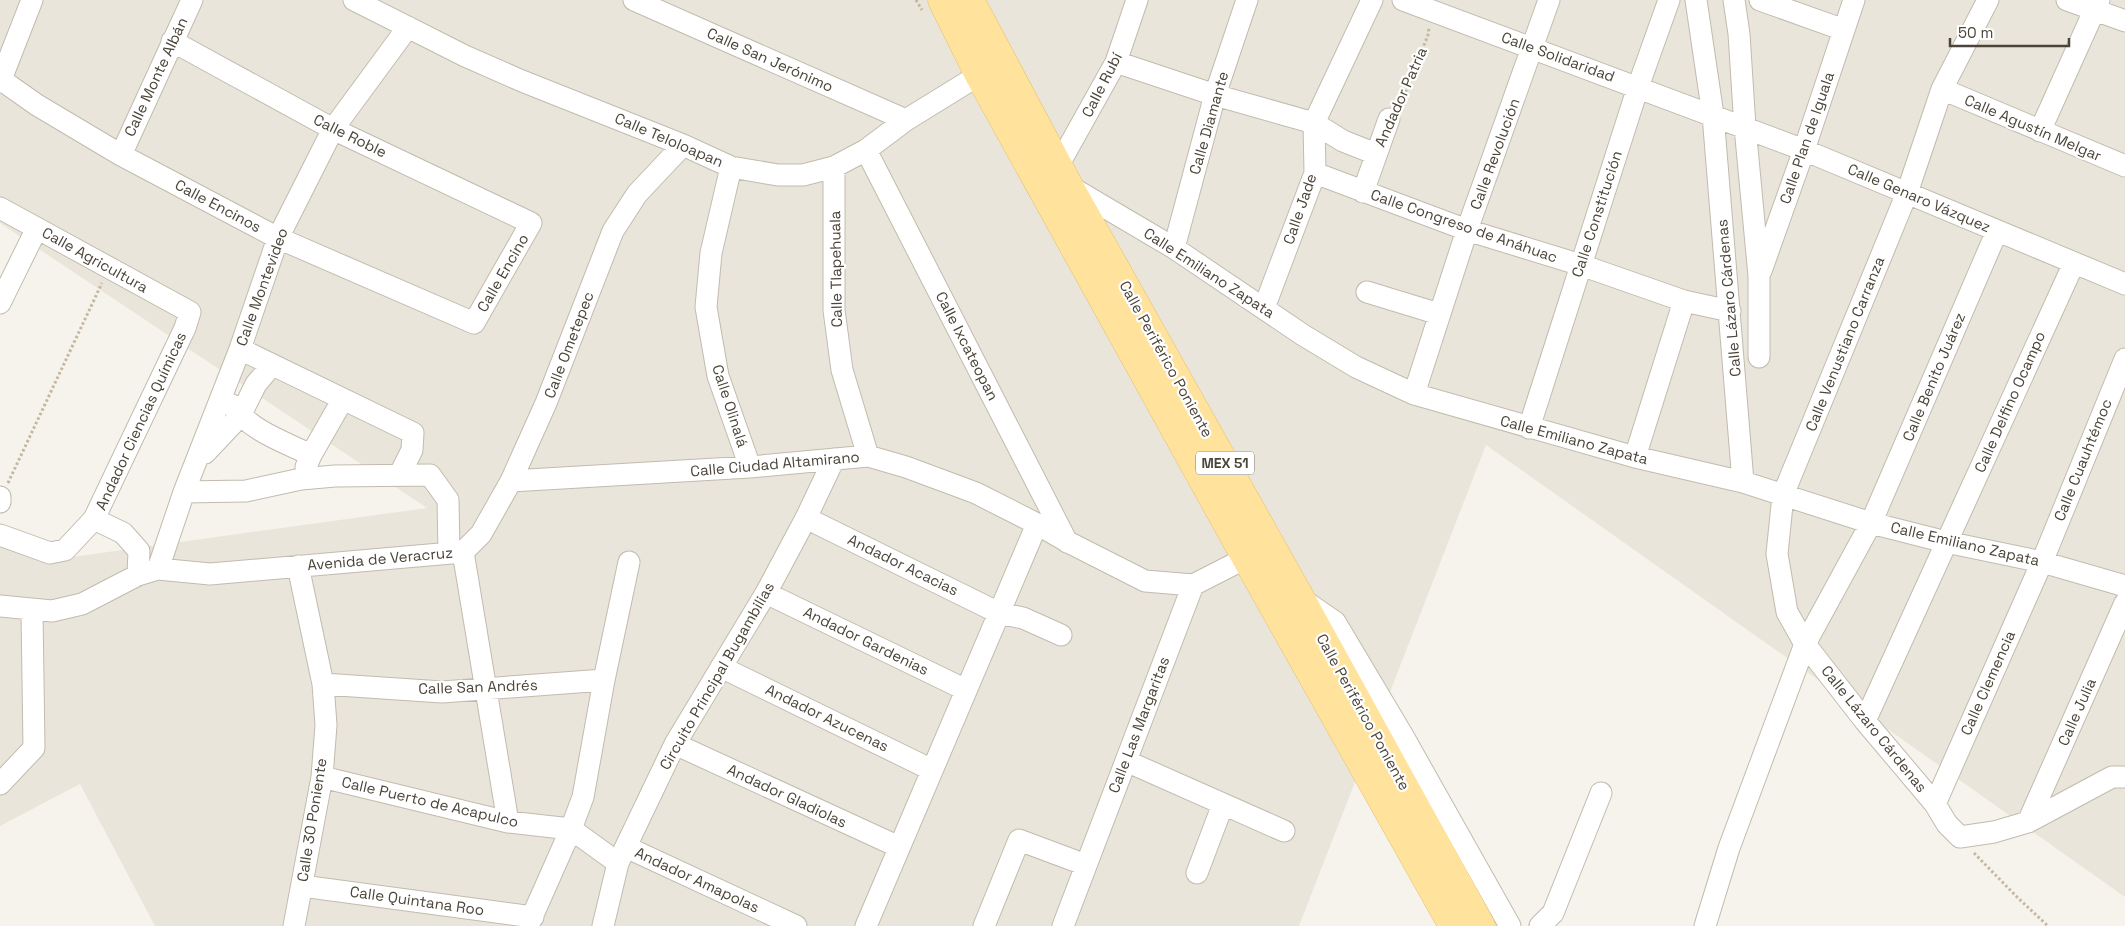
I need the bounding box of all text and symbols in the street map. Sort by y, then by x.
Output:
street label: Calle Monte Albán [120,14,191,139]
scale bar [1950,15,2069,47]
street label: Calle San Jerónimo [704,23,836,96]
text: 50 m [1958,23,1993,42]
street label: Calle Solidaridad [1499,27,1618,86]
street label: Andador Patria [1370,44,1431,150]
street label: Calle Rubí [1077,49,1126,120]
street label: Calle Diamante [1185,69,1232,177]
street label: Calle Plan de Iguala [1775,69,1838,206]
street label: Calle Agustín Melgar [1962,90,2105,165]
street label: Calle Revolución [1466,95,1524,212]
street label: Calle Teloloapan [612,108,726,171]
street label: Calle Roble [310,110,390,162]
street label: Calle Constitución [1567,148,1626,280]
street label: Calle Genaro Vázquez [1845,159,1994,236]
street label: Calle Jade [1279,171,1321,247]
street label: Calle Encinos [172,175,265,236]
street label: Calle Congreso de Anáhuac [1368,185,1560,266]
street label: Calle Tlapehuala [825,210,846,328]
street label: Calle Lázaro Cárdenas [1712,218,1745,378]
street label: Calle Agricultura [39,223,152,297]
street label: Calle Emiliano Zapata [1140,223,1279,322]
street label: Calle Montevideo [231,225,292,349]
street label: Calle Encino [473,230,533,315]
street label: Calle Venustiano Carranza [1801,253,1888,434]
street label: Calle Periférico Poniente [1115,277,1218,441]
street label: Calle Ixcateopan [932,288,1003,403]
street label: Calle Ometepec [539,289,598,401]
street label: Calle Benito Juárez [1898,310,1969,444]
street label: Calle Delfino Ocampo [1970,328,2049,475]
street label: Andador Ciencias Químicas [91,329,190,513]
street label: Calle Olinalá [708,362,753,450]
street label: Calle Cuauhtémoc [2049,396,2116,524]
street label: Calle Emiliano Zapata [1498,411,1650,468]
street label: Calle Ciudad Altamirano [689,447,860,480]
road number: MEX 51 [1196,452,1254,474]
street label: Calle Emiliano Zapata [1889,517,2042,570]
street label: Andador Acacias [845,530,962,600]
street label: Avenida de Veracruz [306,543,454,574]
street label: Circuito Principal Bugambilias [655,578,778,773]
street label: Andador Gardenias [801,602,932,679]
street label: Calle Clemencia [1956,627,2019,738]
street label: Calle Periférico Poniente [1312,630,1415,794]
street label: Calle Las Margaritas [1104,654,1173,796]
street label: Calle Lázaro Cárdenas [1817,661,1932,796]
street label: Calle San Andrés [418,675,538,698]
street label: Calle Julia [2053,675,2100,749]
street label: Andador Azucenas [762,679,892,756]
street label: Calle 30 Poniente [292,757,331,883]
street label: Andador Gladiolas [724,759,850,832]
street label: Calle Puerto de Acapulco [340,772,520,831]
street label: Andador Amapolas [632,842,762,917]
street label: Calle Quintana Roo [349,882,485,919]

